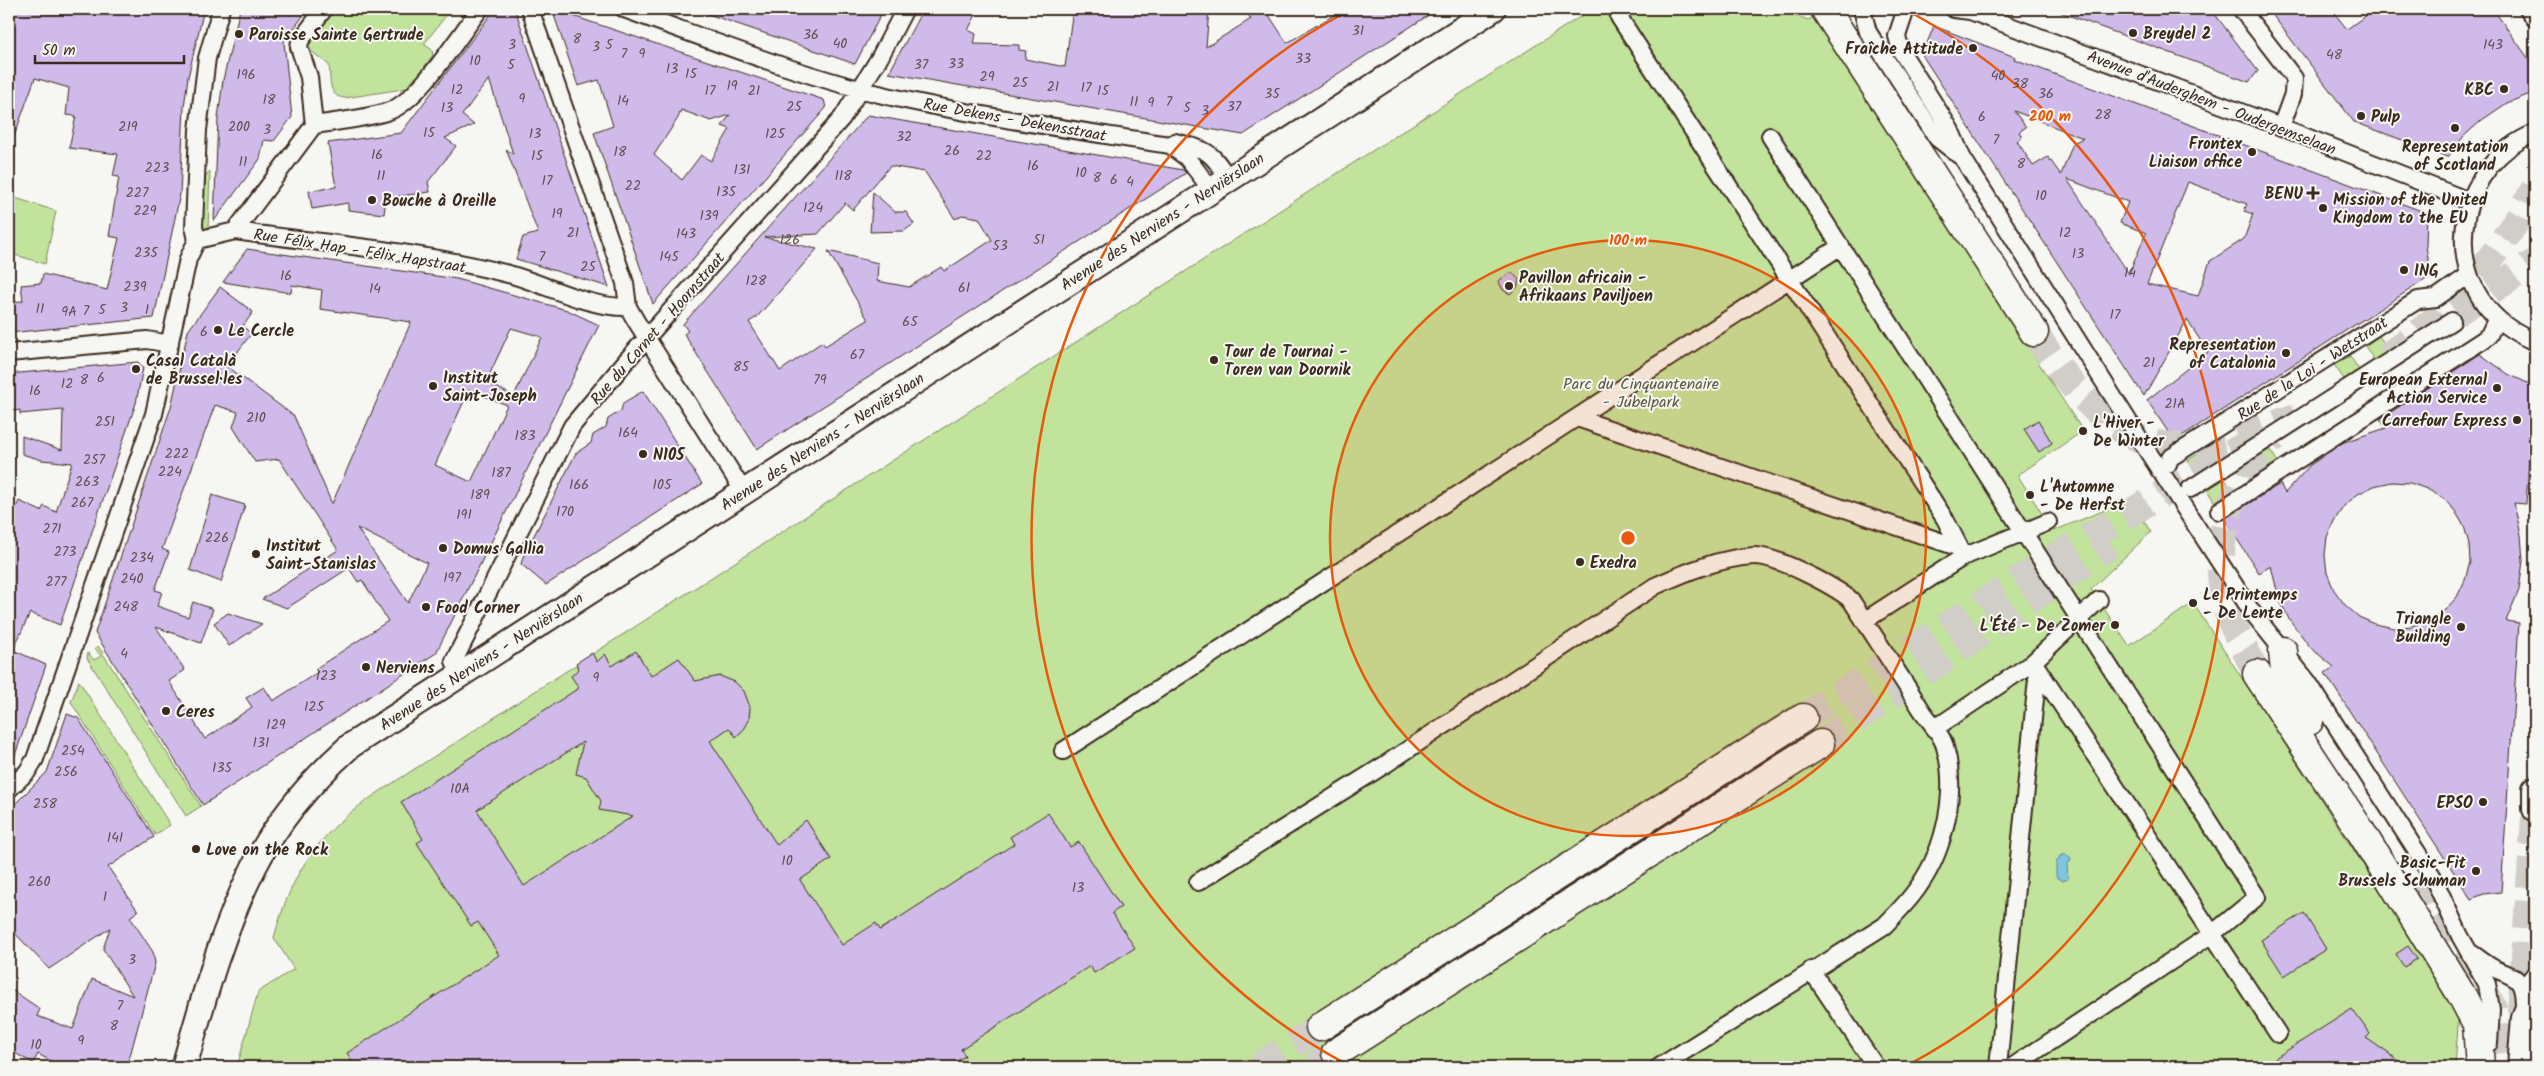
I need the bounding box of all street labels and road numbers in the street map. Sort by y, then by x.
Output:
street label: Avenue d'Auderghem - Oudergemselaan [2083,44,2340,163]
street label: Rue Dekens - Dekensstraat [921,92,1109,149]
street label: Avenue des Nerviens - Nerviërslaan [1056,147,1270,298]
street label: Rue Félix Hap - Félix Hapstraat [252,222,469,281]
street label: Rue du Cornet - Hoornstraat [585,246,732,411]
street label: Rue de la Loi - Wetstraat [2232,311,2394,428]
street label: Avenue des Nerviens - Nerviërslaan [716,367,930,518]
street label: Avenue des Nerviens - Nerviërslaan [376,588,586,734]

